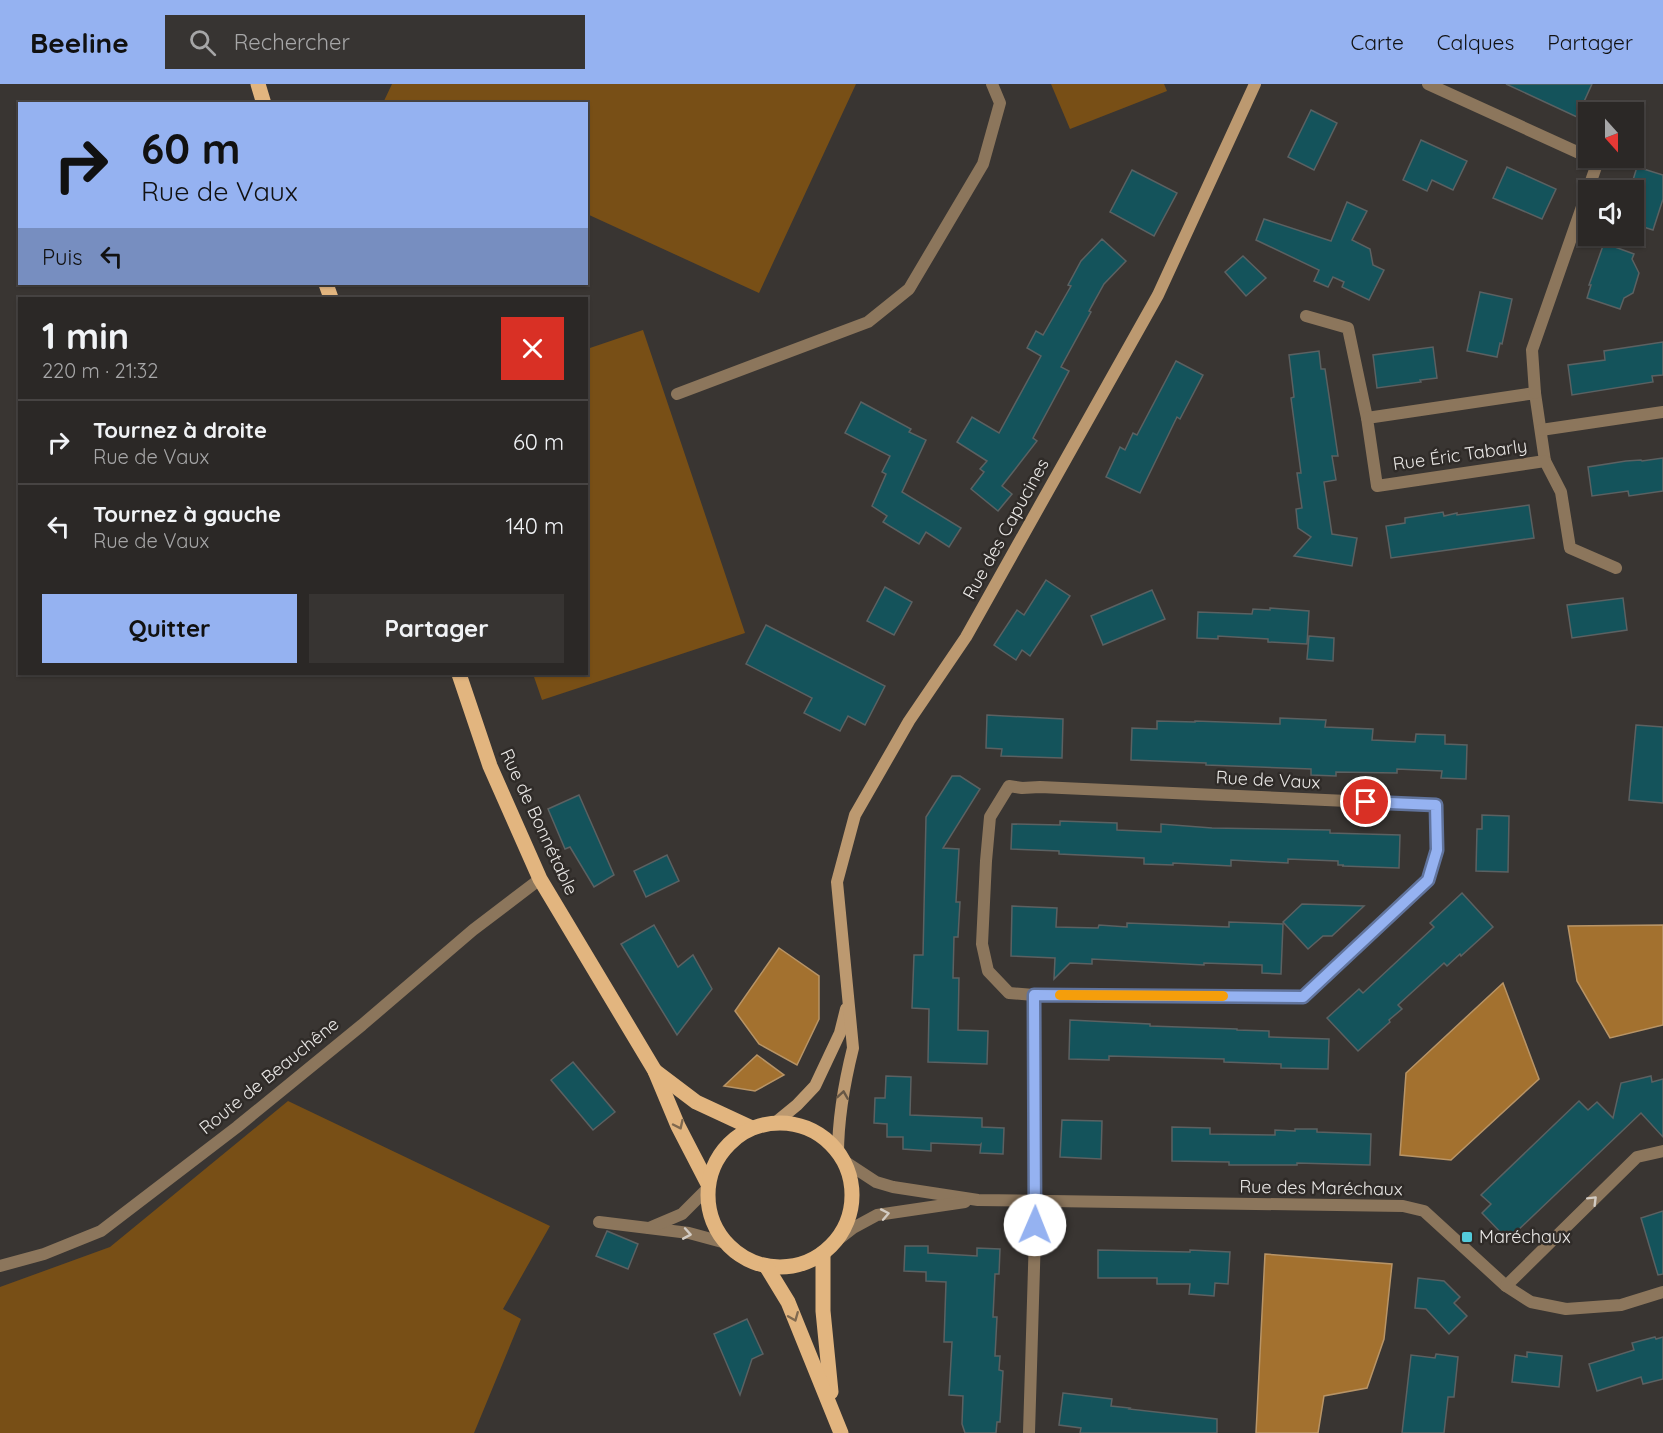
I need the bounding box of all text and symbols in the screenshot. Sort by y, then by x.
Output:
search box [165,15,585,69]
text: Beeline [30,25,129,60]
icon: search [186,26,219,59]
text: Rechercher [234,28,350,56]
text: Carte [1350,29,1404,55]
text: Calques [1437,29,1514,55]
text: Partager [1547,29,1633,55]
north arrow [1578,102,1644,168]
map controls [1578,102,1644,246]
text: 60 m [141,122,241,175]
icon: right [42,126,120,204]
text: Rue de Vaux [141,174,298,208]
button: sound [1578,180,1644,246]
icon: left [95,240,128,273]
text: Puis [42,243,83,271]
text: 1 min [42,313,129,358]
button: close [501,317,564,380]
text: 220 m · 21:32 [42,358,158,383]
text: Tournez à droite [93,416,267,444]
icon: right [42,426,75,459]
text: 60 m [513,428,564,456]
street label: Rue Éric Tabarly [1391,434,1529,475]
text: Rue de Vaux [93,444,209,469]
street label: Rue des Capucines [957,454,1054,603]
text: Tournez à gauche [93,500,281,528]
icon: left [42,510,75,543]
text: 140 m [505,512,564,540]
text: Rue de Vaux [93,528,209,553]
button: Quitter [42,594,297,663]
button: Partager [309,594,564,663]
street label: Rue de Bonnétable [495,745,583,899]
street label: Rue de Vaux [1215,765,1321,794]
pin [1340,776,1391,827]
icon: arrive [1349,785,1382,818]
street label: Route de Beauchêne [194,1012,343,1139]
one-way arrow [836,1091,848,1100]
one-way arrow [671,1119,683,1130]
street label: Rue des Maréchaux [1239,1175,1403,1200]
position arrow [1003,1193,1067,1257]
one-way arrow [1585,1197,1596,1208]
one-way arrow [880,1208,890,1221]
place label: Maréchaux [1479,1225,1571,1248]
one-way arrow [683,1227,692,1239]
marker: Maréchaux [1460,1230,1474,1244]
one-way arrow [787,1311,799,1322]

